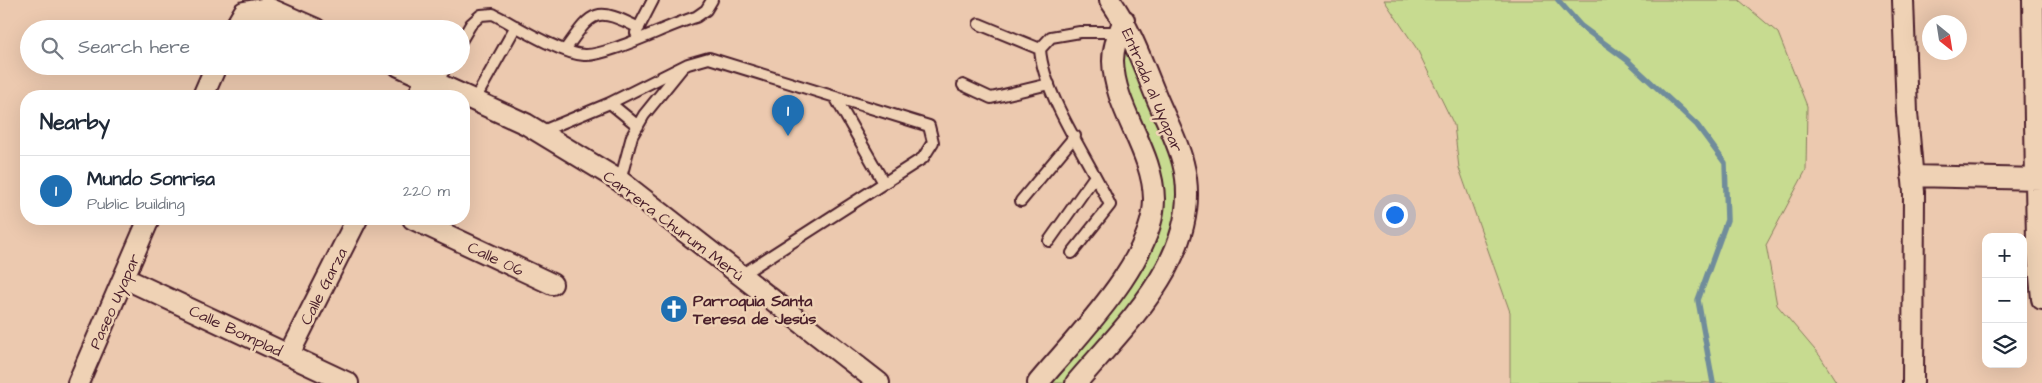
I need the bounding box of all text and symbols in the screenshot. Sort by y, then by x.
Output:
north arrow [1922,15,1967,60]
search box [20,20,470,75]
street label: Entrada al Uyapar [1115,25,1188,156]
icon: search [38,34,66,62]
text: Search here [78,34,190,61]
pin: 1 [772,95,804,136]
text: Nearby [40,108,110,137]
text: Mundo Sonrisa [87,166,215,193]
street label: Carrera Churum Merú [598,166,748,286]
text: 1 [55,180,57,202]
text: 220 m [403,180,450,202]
text: Public building [87,193,185,215]
your location [1382,202,1408,228]
map controls [1982,233,2027,368]
button: + [1982,233,2027,278]
street label: Calle 06 [464,236,527,281]
street label: Calle Garza [295,244,353,329]
street label: Paseo Uyapar [84,250,147,353]
button: − [1982,278,2027,323]
place label: Parroquia Santa Teresa de Jesús [692,290,816,330]
church icon: Parroquia Santa Teresa de Jesús [659,294,689,324]
street label: Calle Bomplad [186,300,286,362]
button: layers [1982,323,2027,368]

